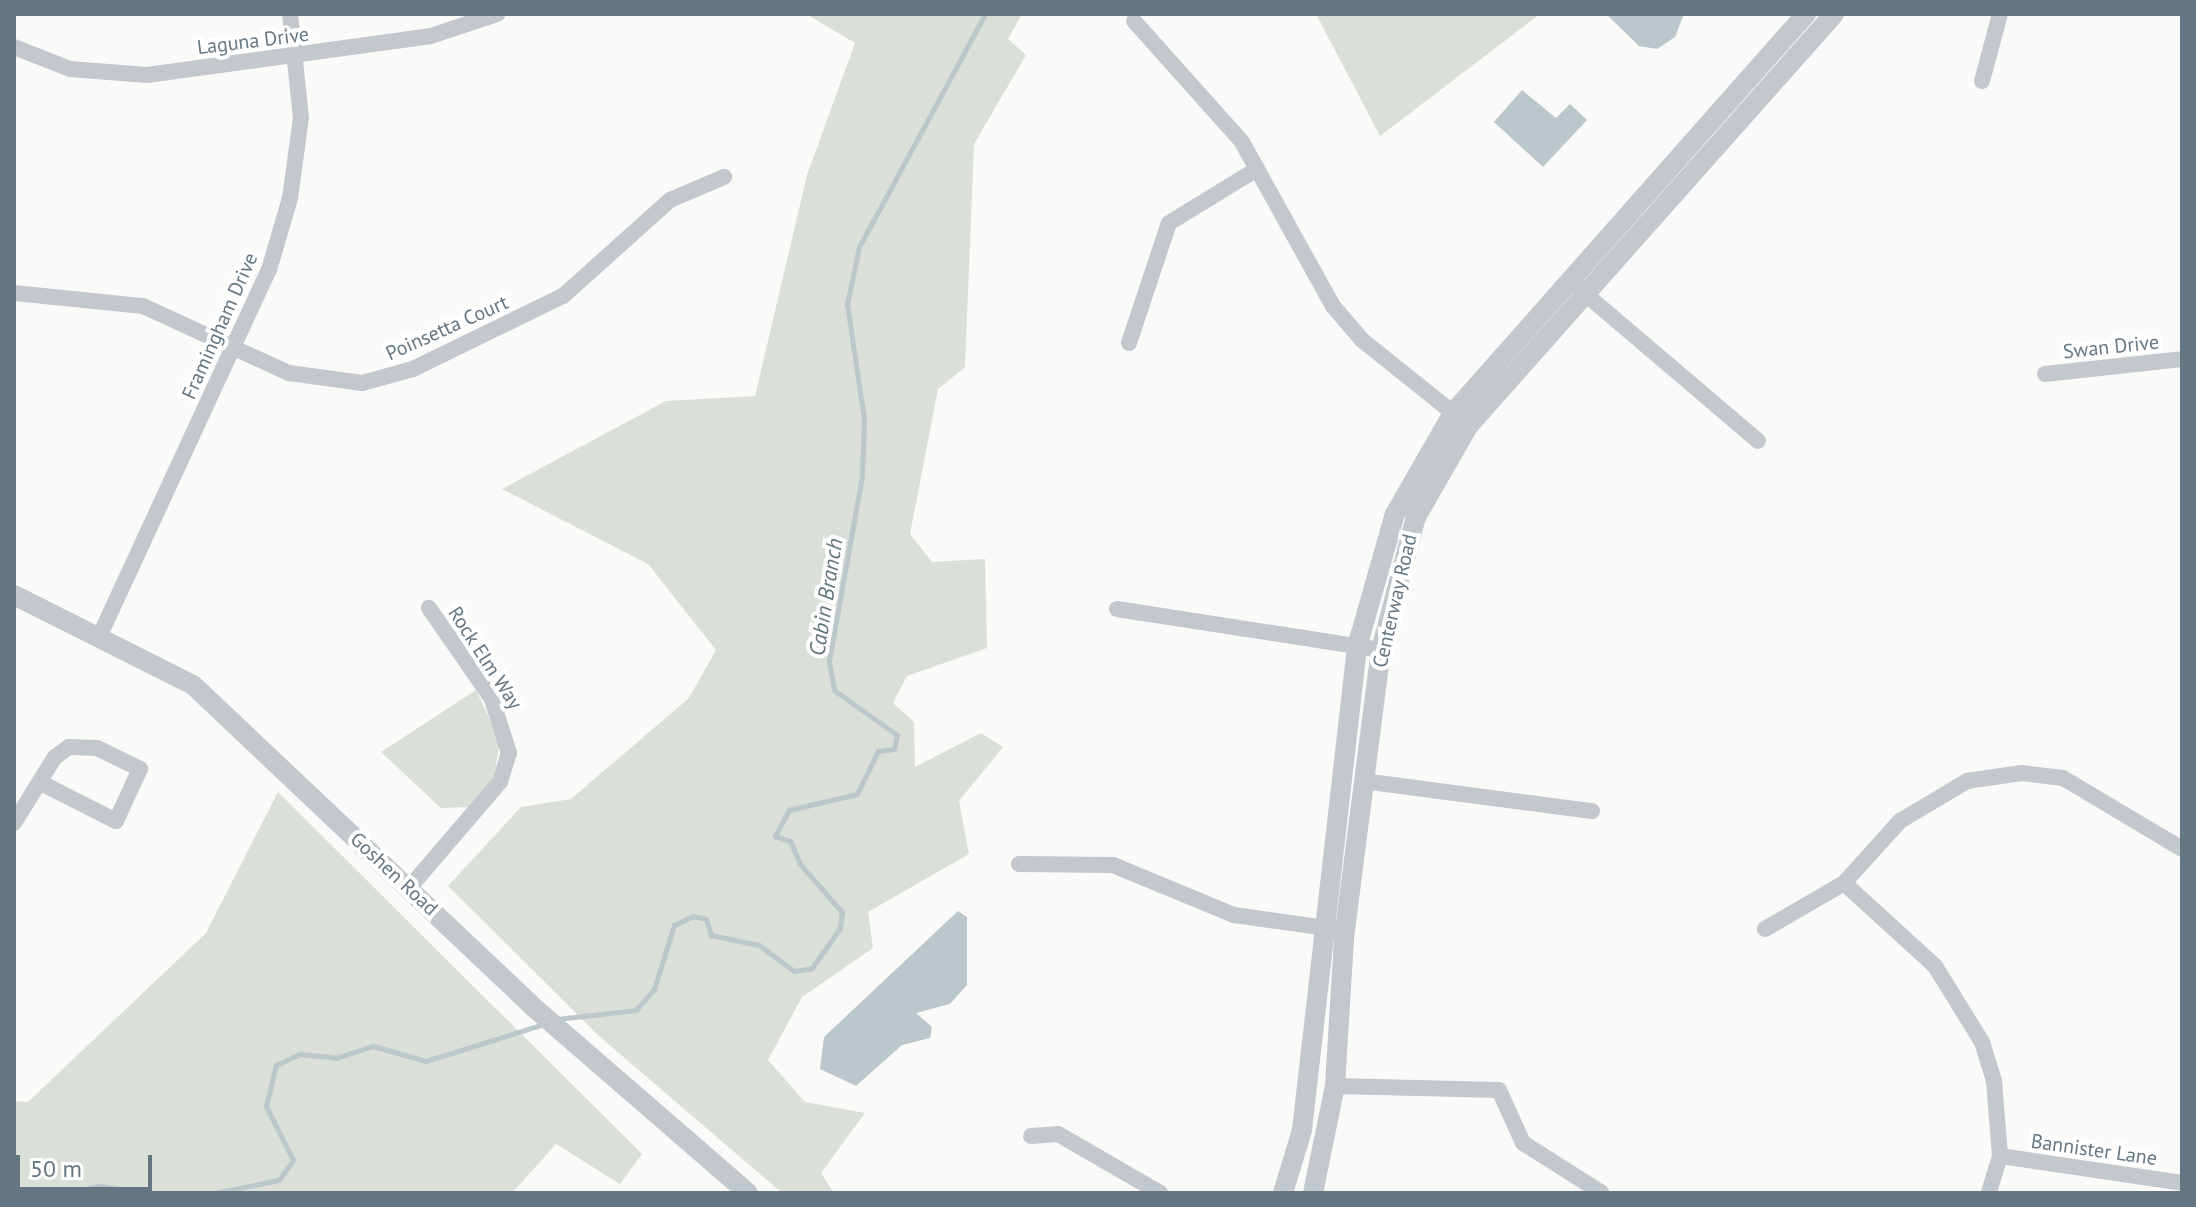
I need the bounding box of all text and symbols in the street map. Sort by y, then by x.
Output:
street label: Laguna Drive [196,22,310,60]
street label: Framingham Drive [177,249,263,403]
street label: Poinsetta Court [382,290,512,366]
street label: Swan Drive [2062,330,2160,364]
street label: Centerway Road [1368,532,1422,670]
water label: Cabin Branch [804,536,848,658]
street label: Rock Elm Way [443,602,527,714]
street label: Goshen Road [345,827,443,921]
street label: Bannister Lane [2029,1129,2159,1171]
scale bar [20,1139,156,1189]
text: 50 m [30,1153,82,1184]

